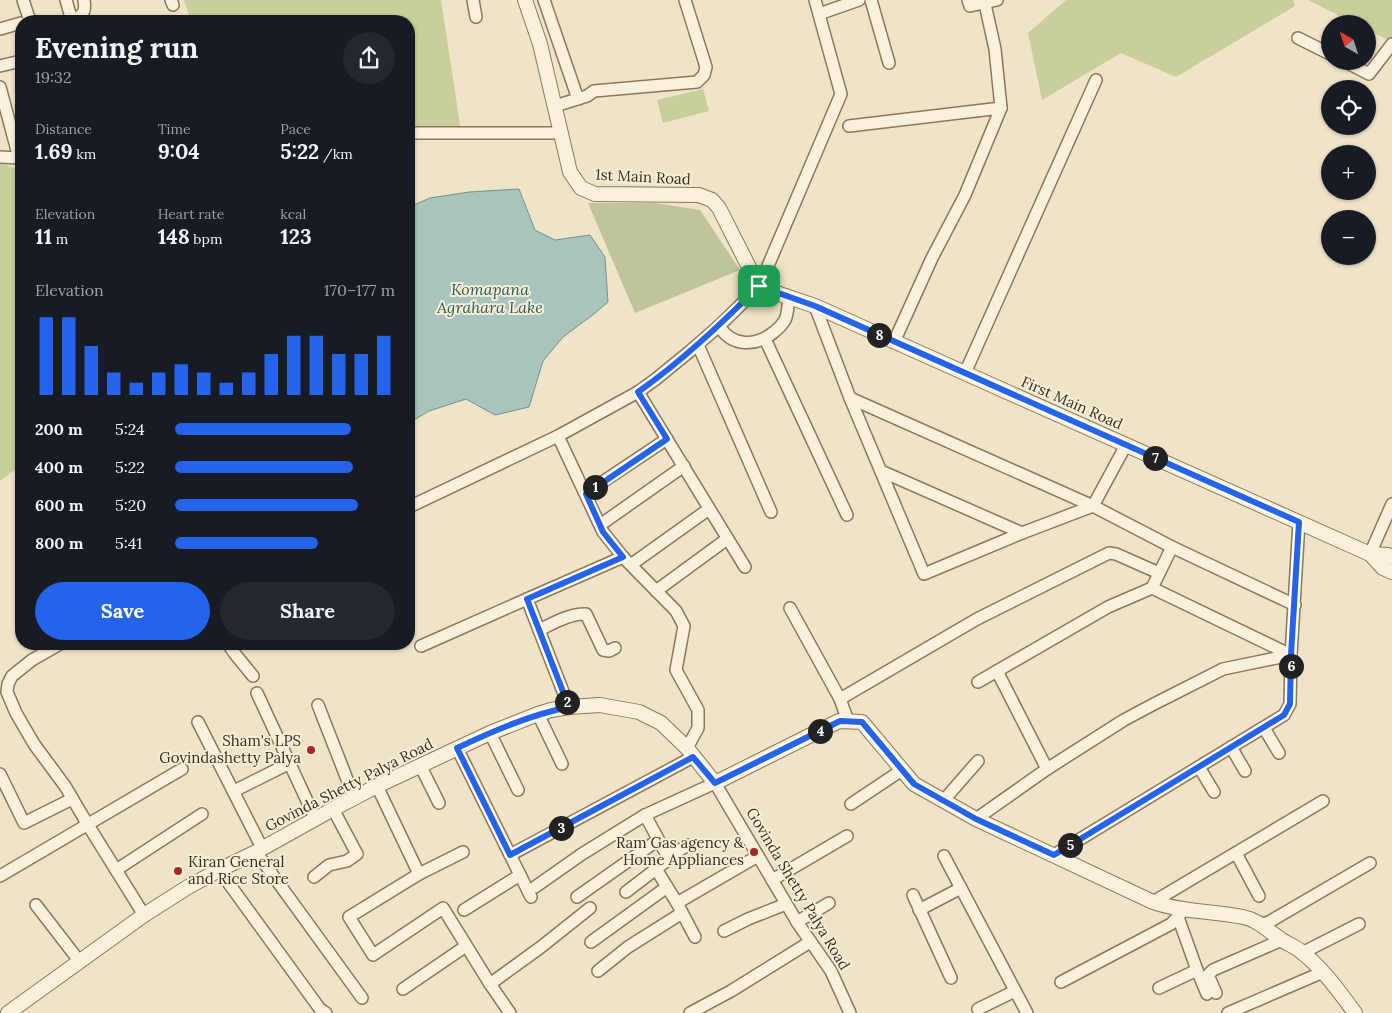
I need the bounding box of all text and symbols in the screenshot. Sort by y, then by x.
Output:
north arrow [1321,15,1376,70]
map controls [1321,15,1376,265]
text: Evening run [35,30,198,66]
button: share [343,32,395,84]
text: 19:32 [35,67,72,87]
button: locate [1321,80,1376,135]
text: Distance [35,120,92,138]
text: Time [158,120,191,138]
text: Pace [280,120,311,138]
text: 1.69 [35,138,73,165]
text: 9:04 [158,138,200,165]
text: 5:22 [280,138,319,165]
text: km [73,145,96,163]
text: /km [319,145,353,163]
button: + [1321,145,1376,200]
street label: 1st Main Road [595,165,691,188]
text: Elevation [35,205,95,223]
text: Heart rate [158,205,224,223]
text: kcal [280,205,306,223]
button: − [1321,210,1376,265]
text: 11 [35,223,52,250]
text: 148 [158,223,190,250]
text: 123 [280,223,312,250]
text: m [52,230,68,248]
text: bpm [190,230,222,248]
pin [738,265,780,307]
icon: arrive [745,272,773,300]
water label: Komapana Agrahara Lake [436,279,543,317]
text: Elevation [35,280,104,300]
text: 170–177 m [324,280,395,300]
pin: 8 [866,322,892,348]
text: 8 [875,326,884,344]
street label: First Main Road [1018,372,1126,433]
text: 200 m [35,419,83,439]
text: 5:24 [115,419,145,439]
pin: 7 [1142,446,1168,470]
text: 7 [1152,449,1159,467]
text: 400 m [35,457,83,477]
text: 5:22 [115,457,145,477]
pin: 1 [582,474,608,500]
text: 1 [593,478,598,496]
text: 600 m [35,495,83,515]
text: 5:20 [115,495,146,515]
text: 800 m [35,533,83,553]
text: 5:41 [115,533,142,553]
button: Save [35,582,210,640]
button: Share [220,582,395,640]
pin: 6 [1278,654,1304,678]
text: 6 [1287,657,1296,675]
pin: 2 [554,690,580,714]
text: 2 [564,693,571,711]
pin: 4 [808,718,832,744]
text: 4 [817,722,824,740]
place label: Sham's LPS Govindashetty Palya [159,731,301,767]
street label: Govinda Shetty Palya Road [262,734,436,835]
marker: Sham's LPS Govindashetty Palya [305,744,317,756]
street label: Govinda Shetty Palya Road [742,804,854,973]
pin: 3 [548,816,574,840]
text: 3 [558,819,565,837]
pin: 5 [1058,832,1082,858]
place label: Ram Gas agency & Home Appliances [616,833,745,869]
text: 5 [1067,836,1074,854]
marker: Ram Gas agency & Home Appliances [748,846,760,858]
place label: Kiran General and Rice Store [188,852,289,888]
marker: Kiran General and Rice Store [172,865,184,877]

